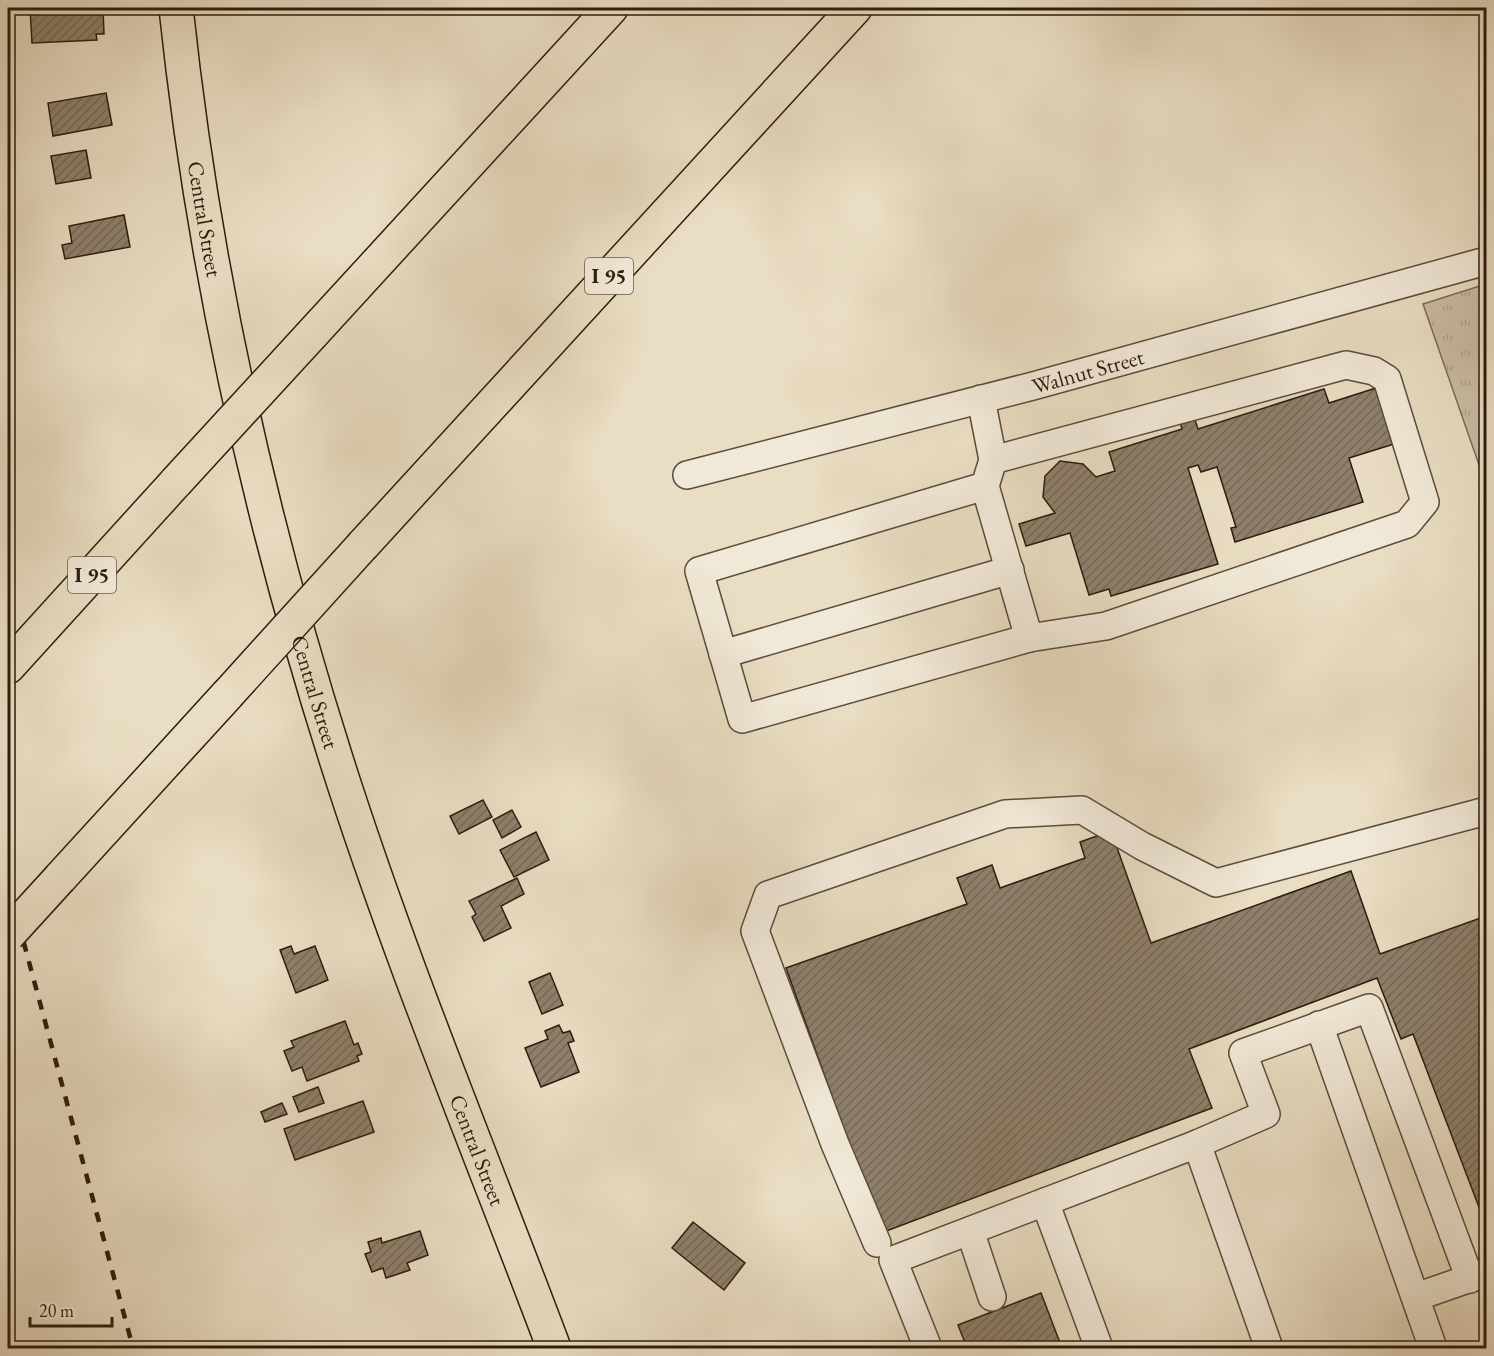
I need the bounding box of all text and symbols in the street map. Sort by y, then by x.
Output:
street label: Central Street [181,159,229,279]
road number: I 95 [585,258,633,294]
street label: Walnut Street [1029,342,1147,401]
road number: I 95 [68,557,116,593]
street label: Central Street [285,632,346,752]
street label: Central Street [443,1090,512,1210]
scale bar [30,1290,112,1328]
text: 20 m [39,1299,74,1322]

